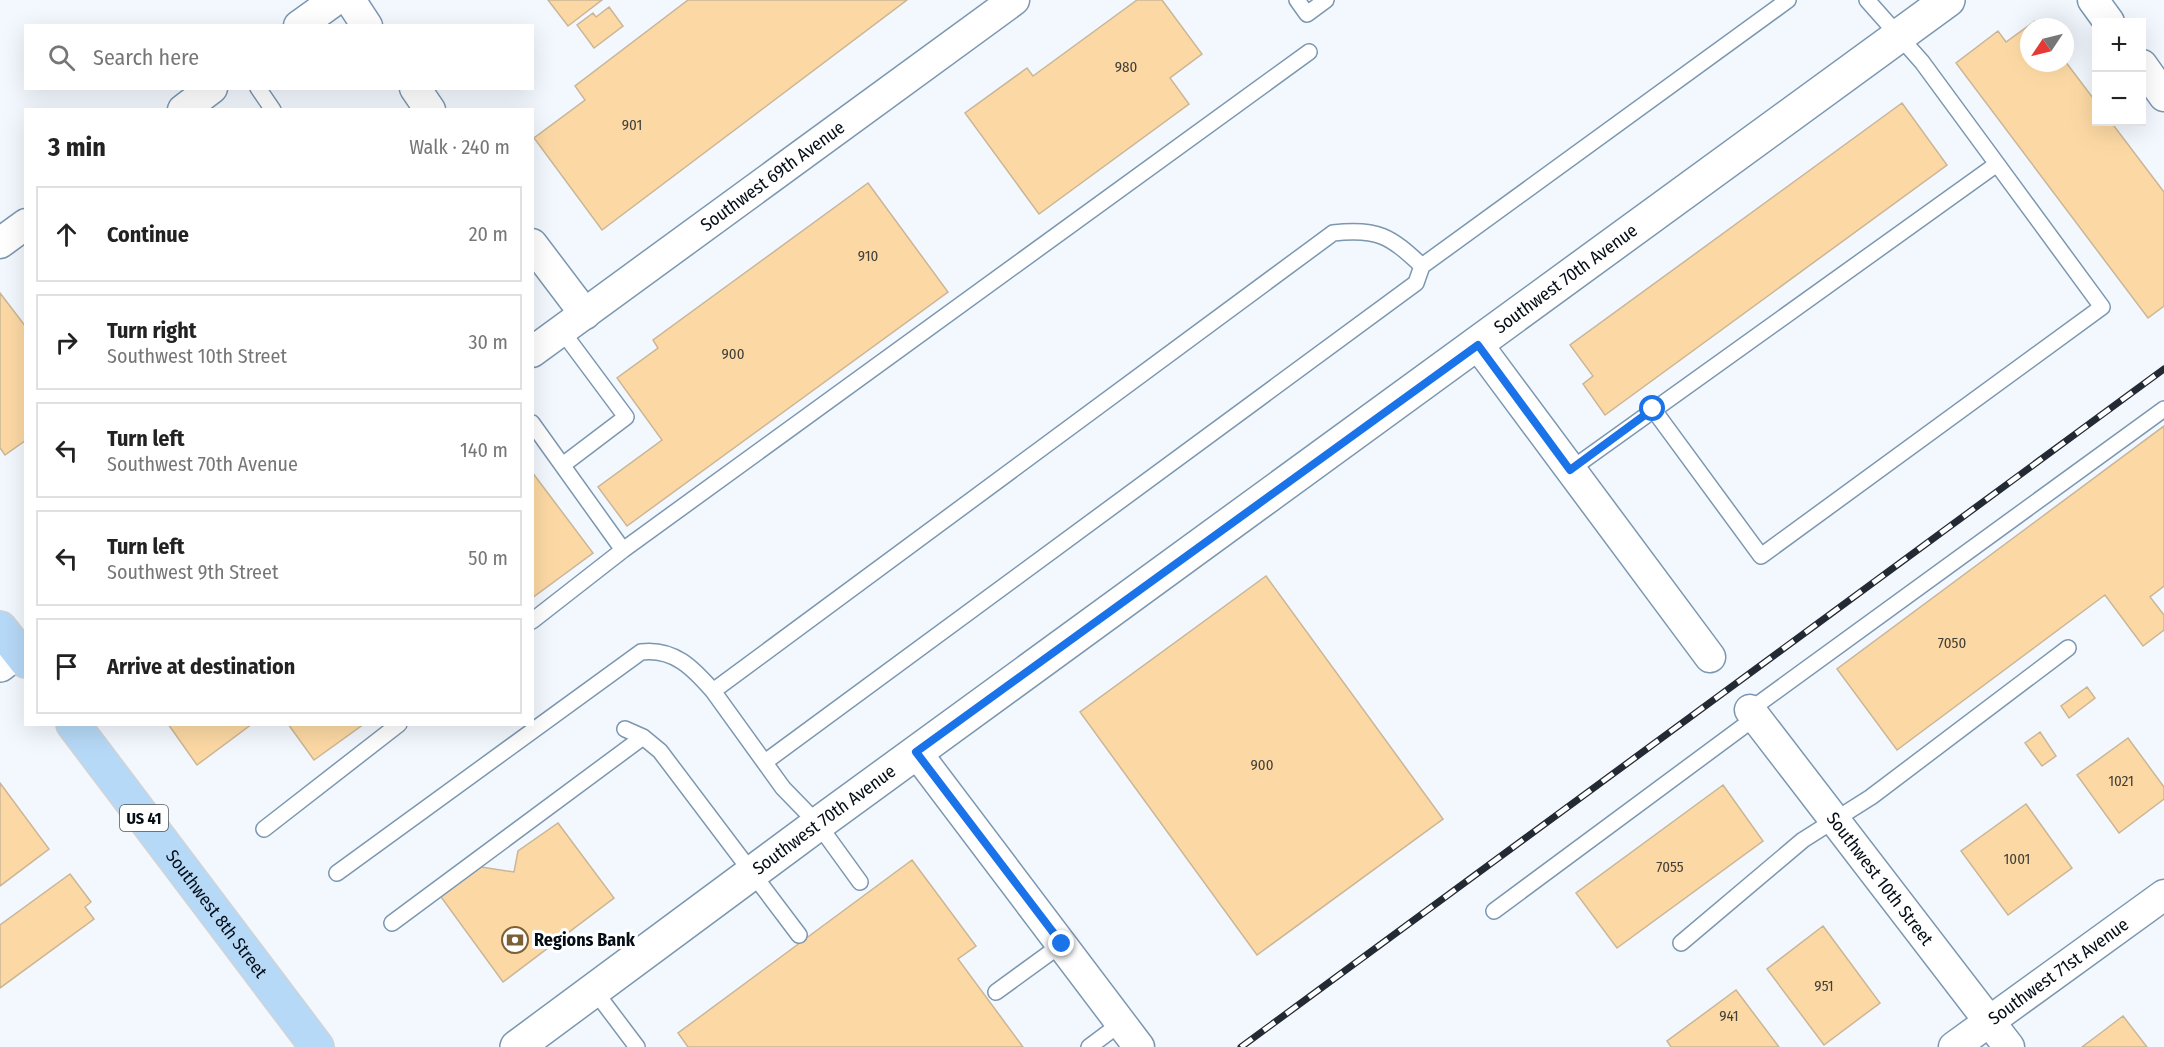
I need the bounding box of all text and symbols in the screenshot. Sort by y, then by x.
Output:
north arrow [2020,18,2074,72]
map controls [2092,18,2146,126]
button: + [2092,18,2146,72]
search box [24,24,534,90]
icon: search [45,41,78,74]
text: Search here [93,44,199,71]
house number: 980 [1115,58,1137,76]
button: − [2092,72,2146,126]
house number: 901 [622,116,642,134]
street label: Southwest 69th Avenue [696,116,849,236]
text: 3 min [48,132,106,163]
text: Walk · 240 m [409,135,510,159]
icon: ahead [50,218,83,251]
street label: Southwest 70th Avenue [1490,219,1642,338]
text: Continue [107,221,189,248]
text: 20 m [469,222,508,246]
house number: 910 [858,247,878,265]
text: Turn right [107,317,196,344]
icon: right [50,326,83,359]
text: 30 m [468,330,508,354]
text: Southwest 10th Street [107,344,287,368]
house number: 900 [722,345,744,363]
route start [1639,395,1665,421]
text: Turn left [107,425,185,452]
icon: left [50,434,83,467]
text: 140 m [460,438,508,462]
text: Southwest 70th Avenue [107,452,298,476]
text: Turn left [107,533,185,560]
icon: left [50,542,83,575]
text: 50 m [468,546,508,570]
text: Southwest 9th Street [107,560,278,584]
house number: 7050 [1938,634,1966,652]
icon: arrive [50,650,83,683]
text: Arrive at destination [107,653,295,680]
house number: 900 [1251,756,1273,774]
street label: Southwest 70th Avenue [748,760,900,880]
house number: 1021 [2108,772,2134,790]
road number: US 41 [120,805,168,831]
street label: Southwest 10th Street [1822,808,1938,950]
street label: Southwest 8th Street [161,846,272,982]
house number: 1001 [2004,850,2030,868]
house number: 7055 [1656,858,1684,876]
street label: Southwest 71st Avenue [1984,913,2133,1029]
bank icon: Regions Bank [500,925,530,955]
place label: Regions Bank [534,929,636,951]
route end [1048,930,1074,956]
house number: 951 [1814,977,1834,995]
house number: 941 [1719,1007,1739,1025]

